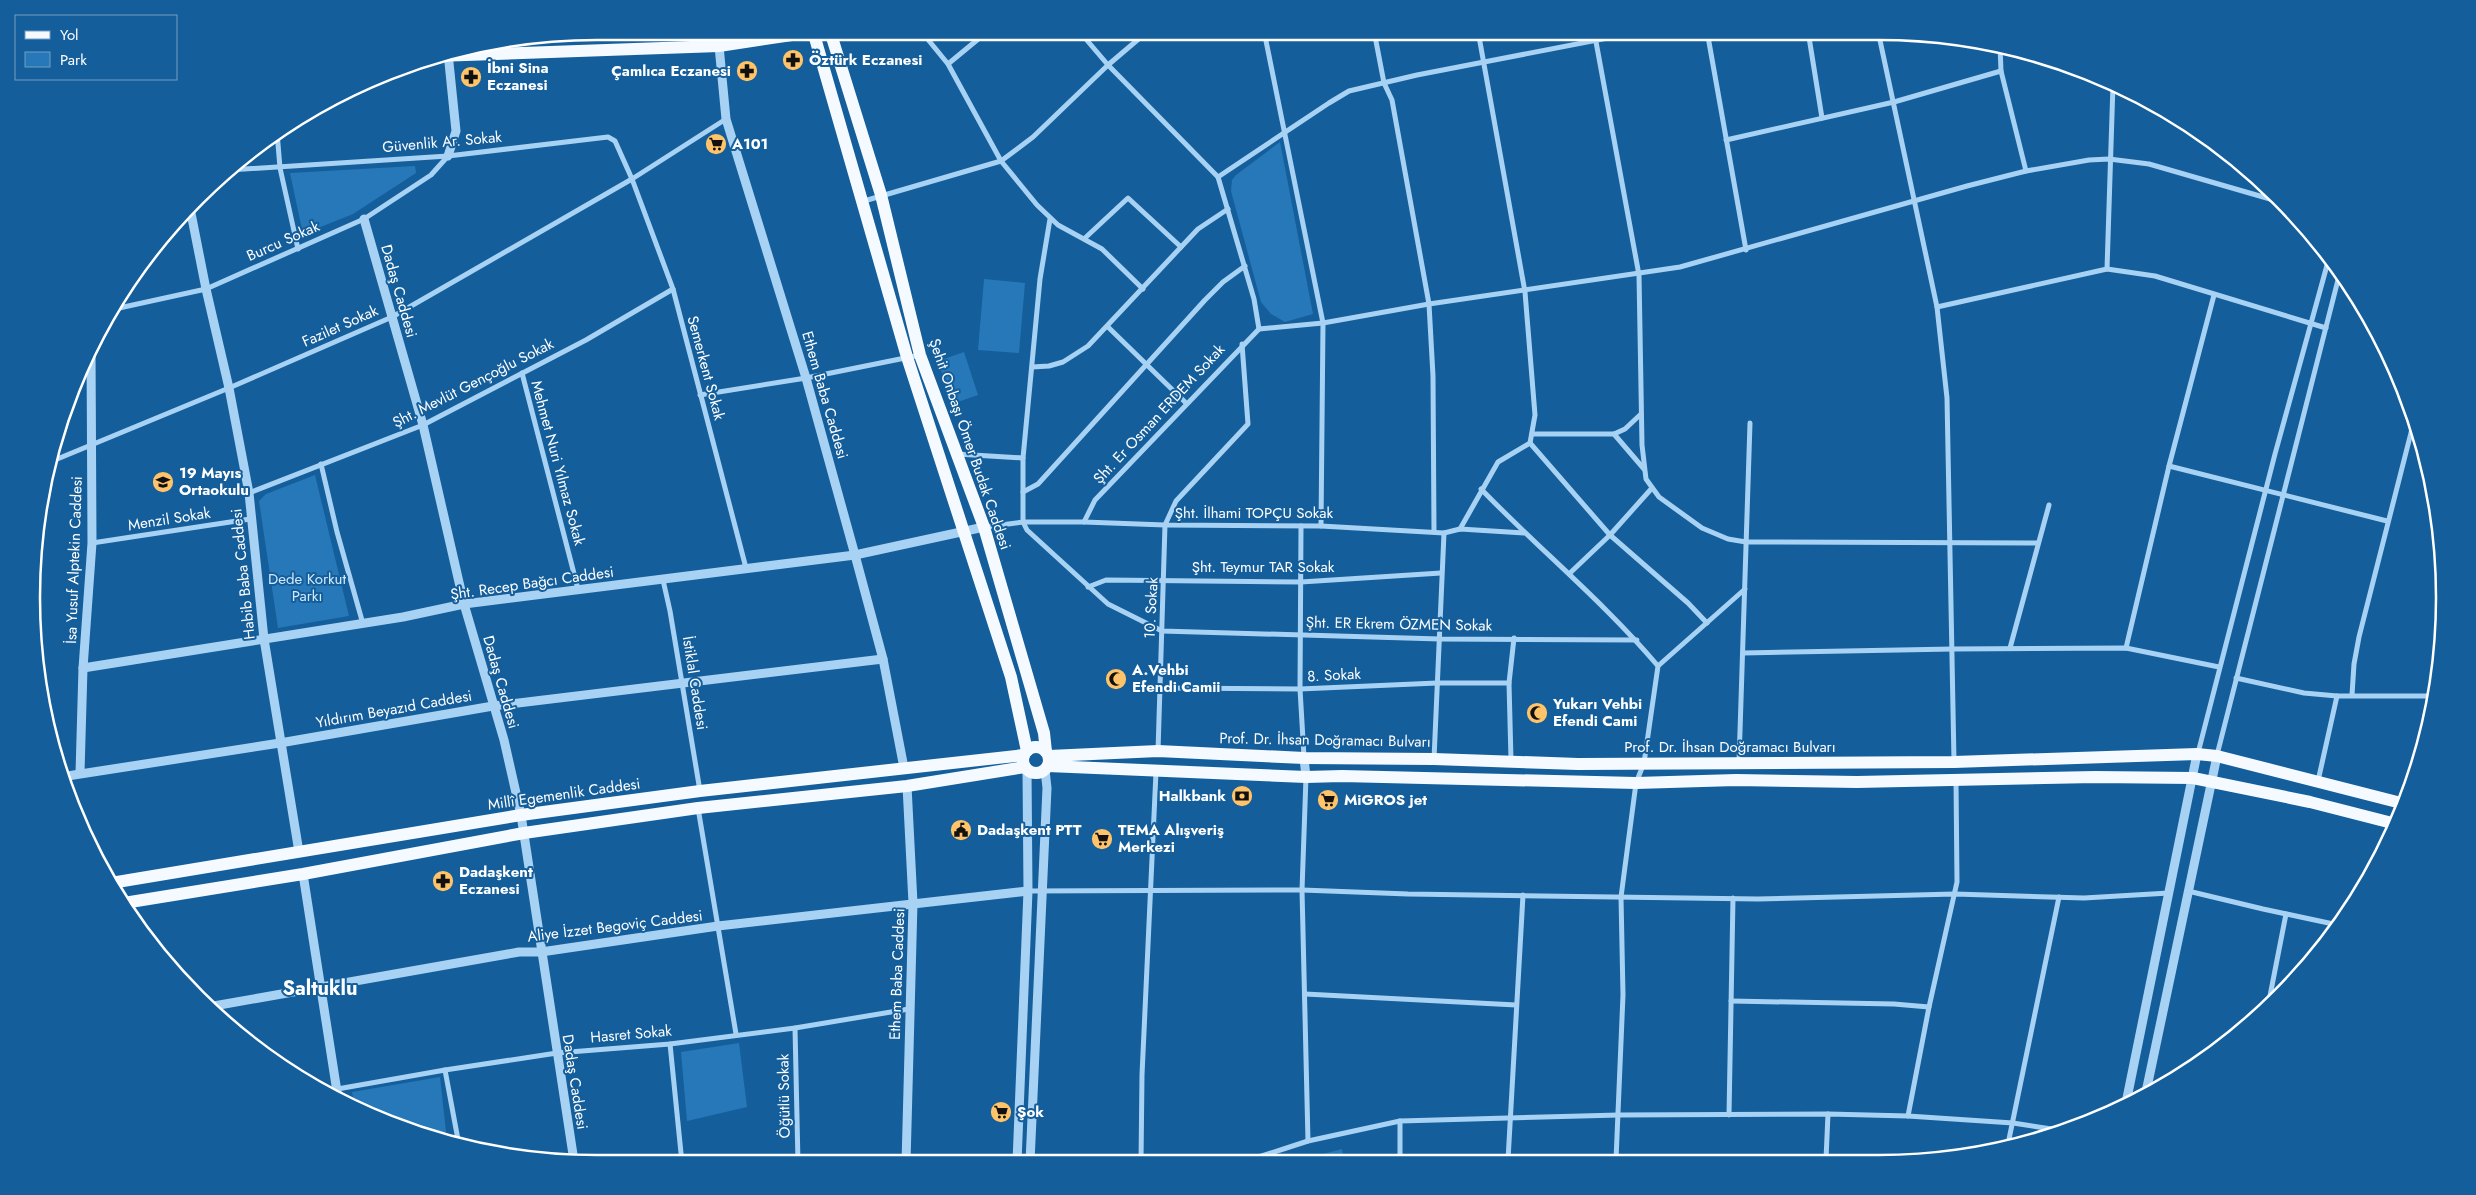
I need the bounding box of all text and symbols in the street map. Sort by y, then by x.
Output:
legend [15,15,178,80]
text: Yol [60,24,79,46]
pharmacy icon: Öztürk Eczanesi [781,48,805,72]
text: Park [60,49,87,71]
place label: Öztürk Eczanesi [809,49,922,71]
place label: İbni Sina Eczanesi [487,57,549,96]
pharmacy icon: Çamlıca Eczanesi [735,59,759,83]
place label: Çamlıca Eczanesi [611,60,731,82]
pharmacy icon: İbni Sina Eczanesi [459,65,483,89]
street label: Güvenlik Ar. Sokak [381,126,503,158]
supermarket icon: A101 [704,132,728,156]
place label: A101 [731,133,768,155]
street label: Burcu Sokak [243,215,323,267]
street label: Dadaş Caddesi [375,242,423,340]
street label: Fazilet Sokak [298,299,382,353]
street label: Semerkent Sokak [681,313,731,423]
street label: Ethem Baba Caddesi [796,329,854,461]
street label: Şht. Mevlüt Gençoğlu Sokak [389,333,558,433]
street label: Şehit Onbaşı Ömer Budak Caddesi [923,335,1017,553]
street label: Şht. Er Osman ERDEM Sokak [1088,339,1230,489]
street label: Mehmet Nuri Yılmaz Sokak [525,378,591,548]
place label: 19 Mayıs Ortaokulu [179,462,249,501]
school or university icon: 19 Mayıs Ortaokulu [151,470,175,494]
street label: İsa Yusuf Alptekin Caddesi [60,476,88,644]
street label: Menzil Sokak [126,502,212,536]
street label: Şht. İlhami TOPÇU Sokak [1175,502,1334,524]
street label: Habib Baba Caddesi [225,507,261,641]
street label: Şht. Teymur TAR Sokak [1192,556,1335,578]
street label: Şht. Recep Bağcı Caddesi [449,561,615,605]
park label: Dede Korkut Parkı [268,568,346,607]
street label: 10. Sokak [1138,576,1164,639]
street label: Şht. ER Ekrem ÖZMEN Sokak [1306,611,1493,637]
street label: Dadaş Caddesi [477,633,525,731]
street label: İstiklal Caddesi [677,635,713,731]
place label: A.Vehbi Efendi Camii [1131,659,1221,698]
street label: 8. Sokak [1307,663,1362,687]
mosque icon: A.Vehbi Efendi Camii [1104,667,1128,691]
street label: Yıldırım Beyazıd Caddesi [314,684,474,734]
place label: Yukarı Vehbi Efendi Cami [1552,693,1642,732]
mosque icon: Yukarı Vehbi Efendi Cami [1525,701,1549,725]
street label: Prof. Dr. İhsan Doğramacı Bulvarı [1219,727,1431,753]
street label: Prof. Dr. İhsan Doğramacı Bulvarı [1624,736,1836,758]
street label: Millî Egemenlik Caddesi [486,772,642,816]
bank icon: Halkbank [1230,784,1254,808]
place label: Halkbank [1159,785,1226,807]
supermarket icon: MiGROS jet [1316,788,1340,812]
place label: MiGROS jet [1344,789,1427,811]
public building icon: Dadaşkent PTT [949,818,973,842]
place label: Dadaşkent PTT [977,819,1082,841]
place label: TEMA Alışveriş Merkezi [1118,819,1224,858]
supermarket icon: TEMA Alışveriş Merkezi [1090,827,1114,851]
place label: Dadaşkent Eczanesi [459,861,533,900]
pharmacy icon: Dadaşkent Eczanesi [431,869,455,893]
street label: Aliye İzzet Begoviç Caddesi [526,904,704,948]
street label: Ethem Baba Caddesi [884,908,910,1040]
district label: Saltuklu [283,974,357,1003]
street label: Hasret Sokak [589,1019,673,1049]
street label: Dadaş Caddesi [557,1033,593,1131]
street label: Öğütlü Sokak [772,1053,796,1138]
supermarket icon: Şok [989,1100,1013,1124]
place label: Şok [1017,1101,1044,1123]

